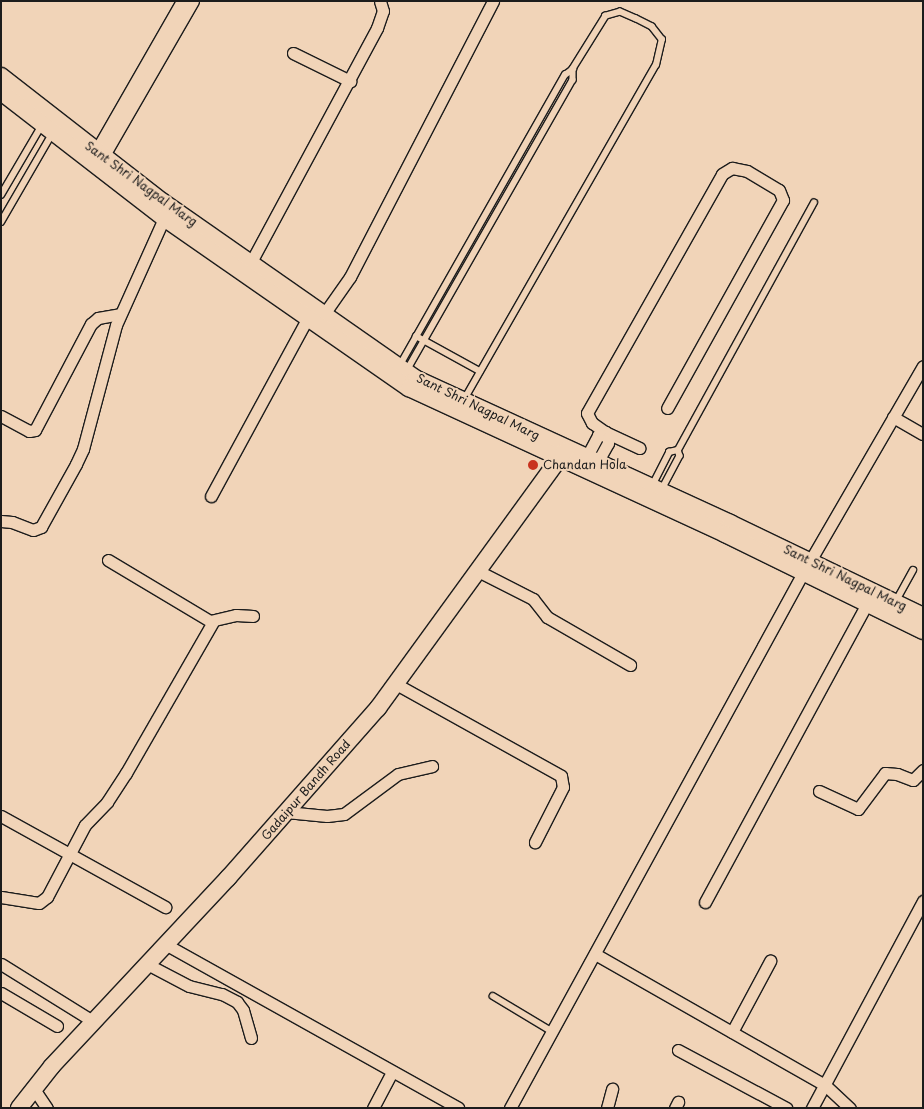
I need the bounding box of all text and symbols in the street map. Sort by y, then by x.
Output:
street label: Sant Shri Nagpal Marg [82,139,200,229]
street label: Sant Shri Nagpal Marg [414,371,542,443]
place label: Chandan Hola [543,458,626,472]
marker: Chandan Hola [527,459,539,471]
street label: Sant Shri Nagpal Marg [781,542,909,614]
street label: Gadaipur Bandh Road [259,737,353,843]

